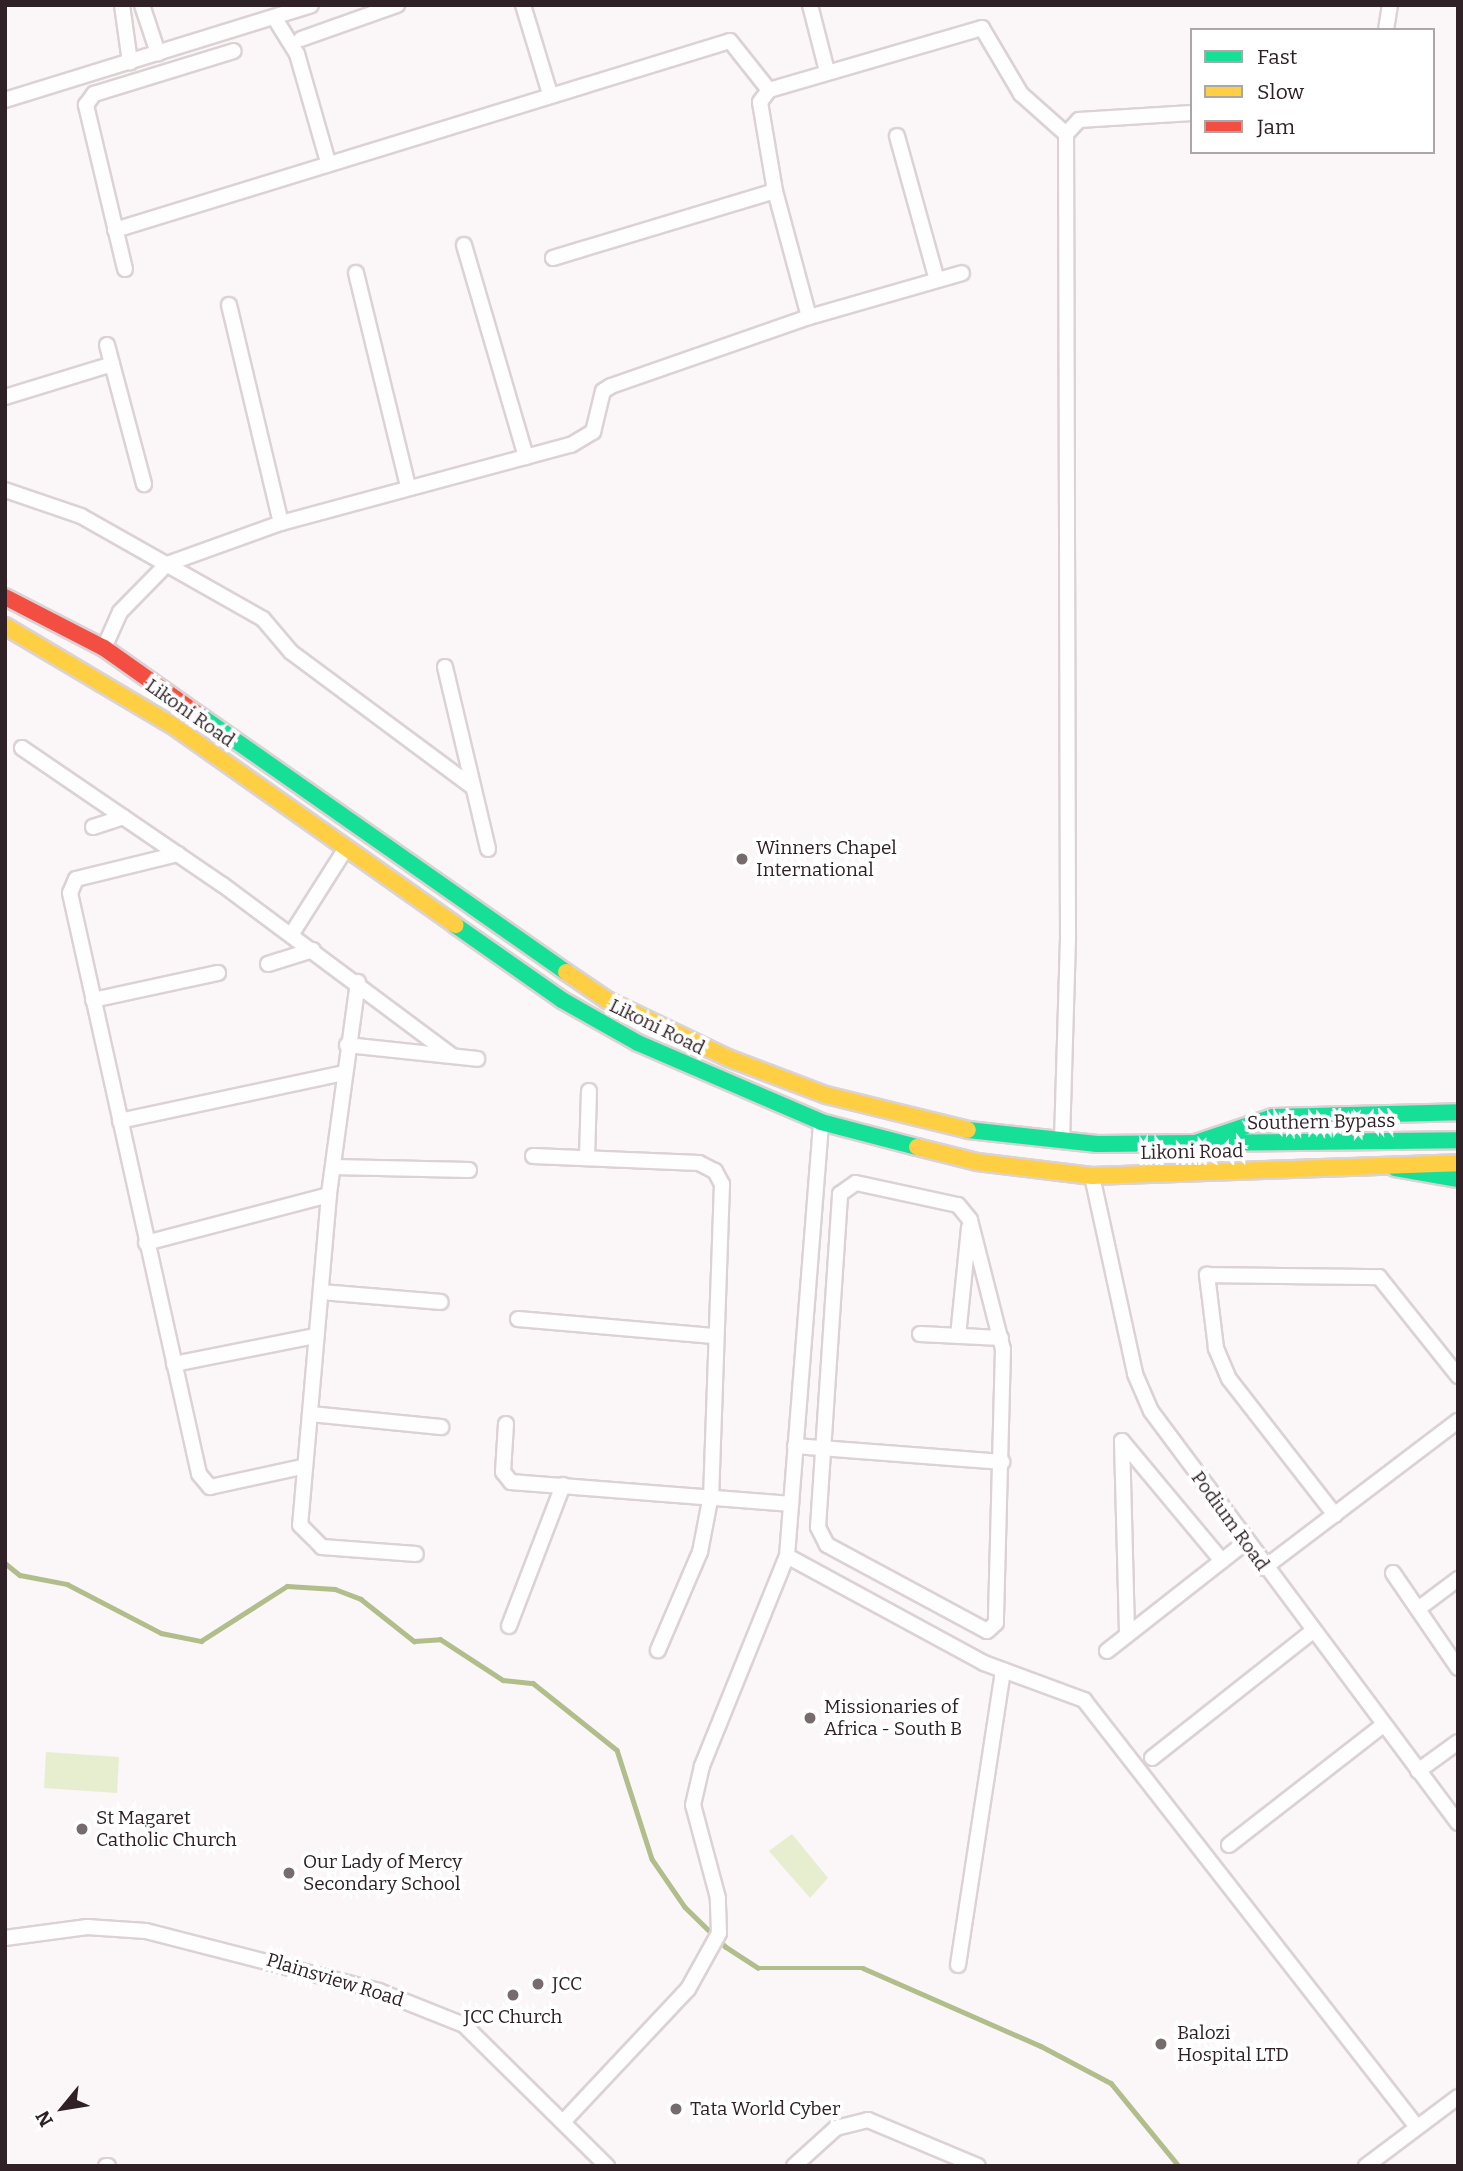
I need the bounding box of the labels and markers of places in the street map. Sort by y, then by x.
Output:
place label: Winners Chapel International [756,837,897,881]
marker: Winners Chapel International [734,851,750,867]
place label: Missionaries of Africa - South B [824,1696,962,1740]
marker: Missionaries of Africa - South B [802,1710,818,1726]
place label: St Magaret Catholic Church [96,1807,237,1851]
marker: St Magaret Catholic Church [74,1821,90,1837]
place label: Our Lady of Mercy Secondary School [303,1851,462,1895]
marker: Our Lady of Mercy Secondary School [281,1865,297,1881]
place label: JCC [552,1973,582,1995]
marker: JCC [530,1976,546,1992]
marker: JCC Church [505,1987,521,2003]
place label: JCC Church [464,2006,562,2028]
place label: Balozi Hospital LTD [1177,2022,1289,2066]
marker: Balozi Hospital LTD [1151,2034,1171,2054]
place label: Tata World Cyber [690,2098,840,2120]
marker: Tata World Cyber [668,2101,684,2117]

